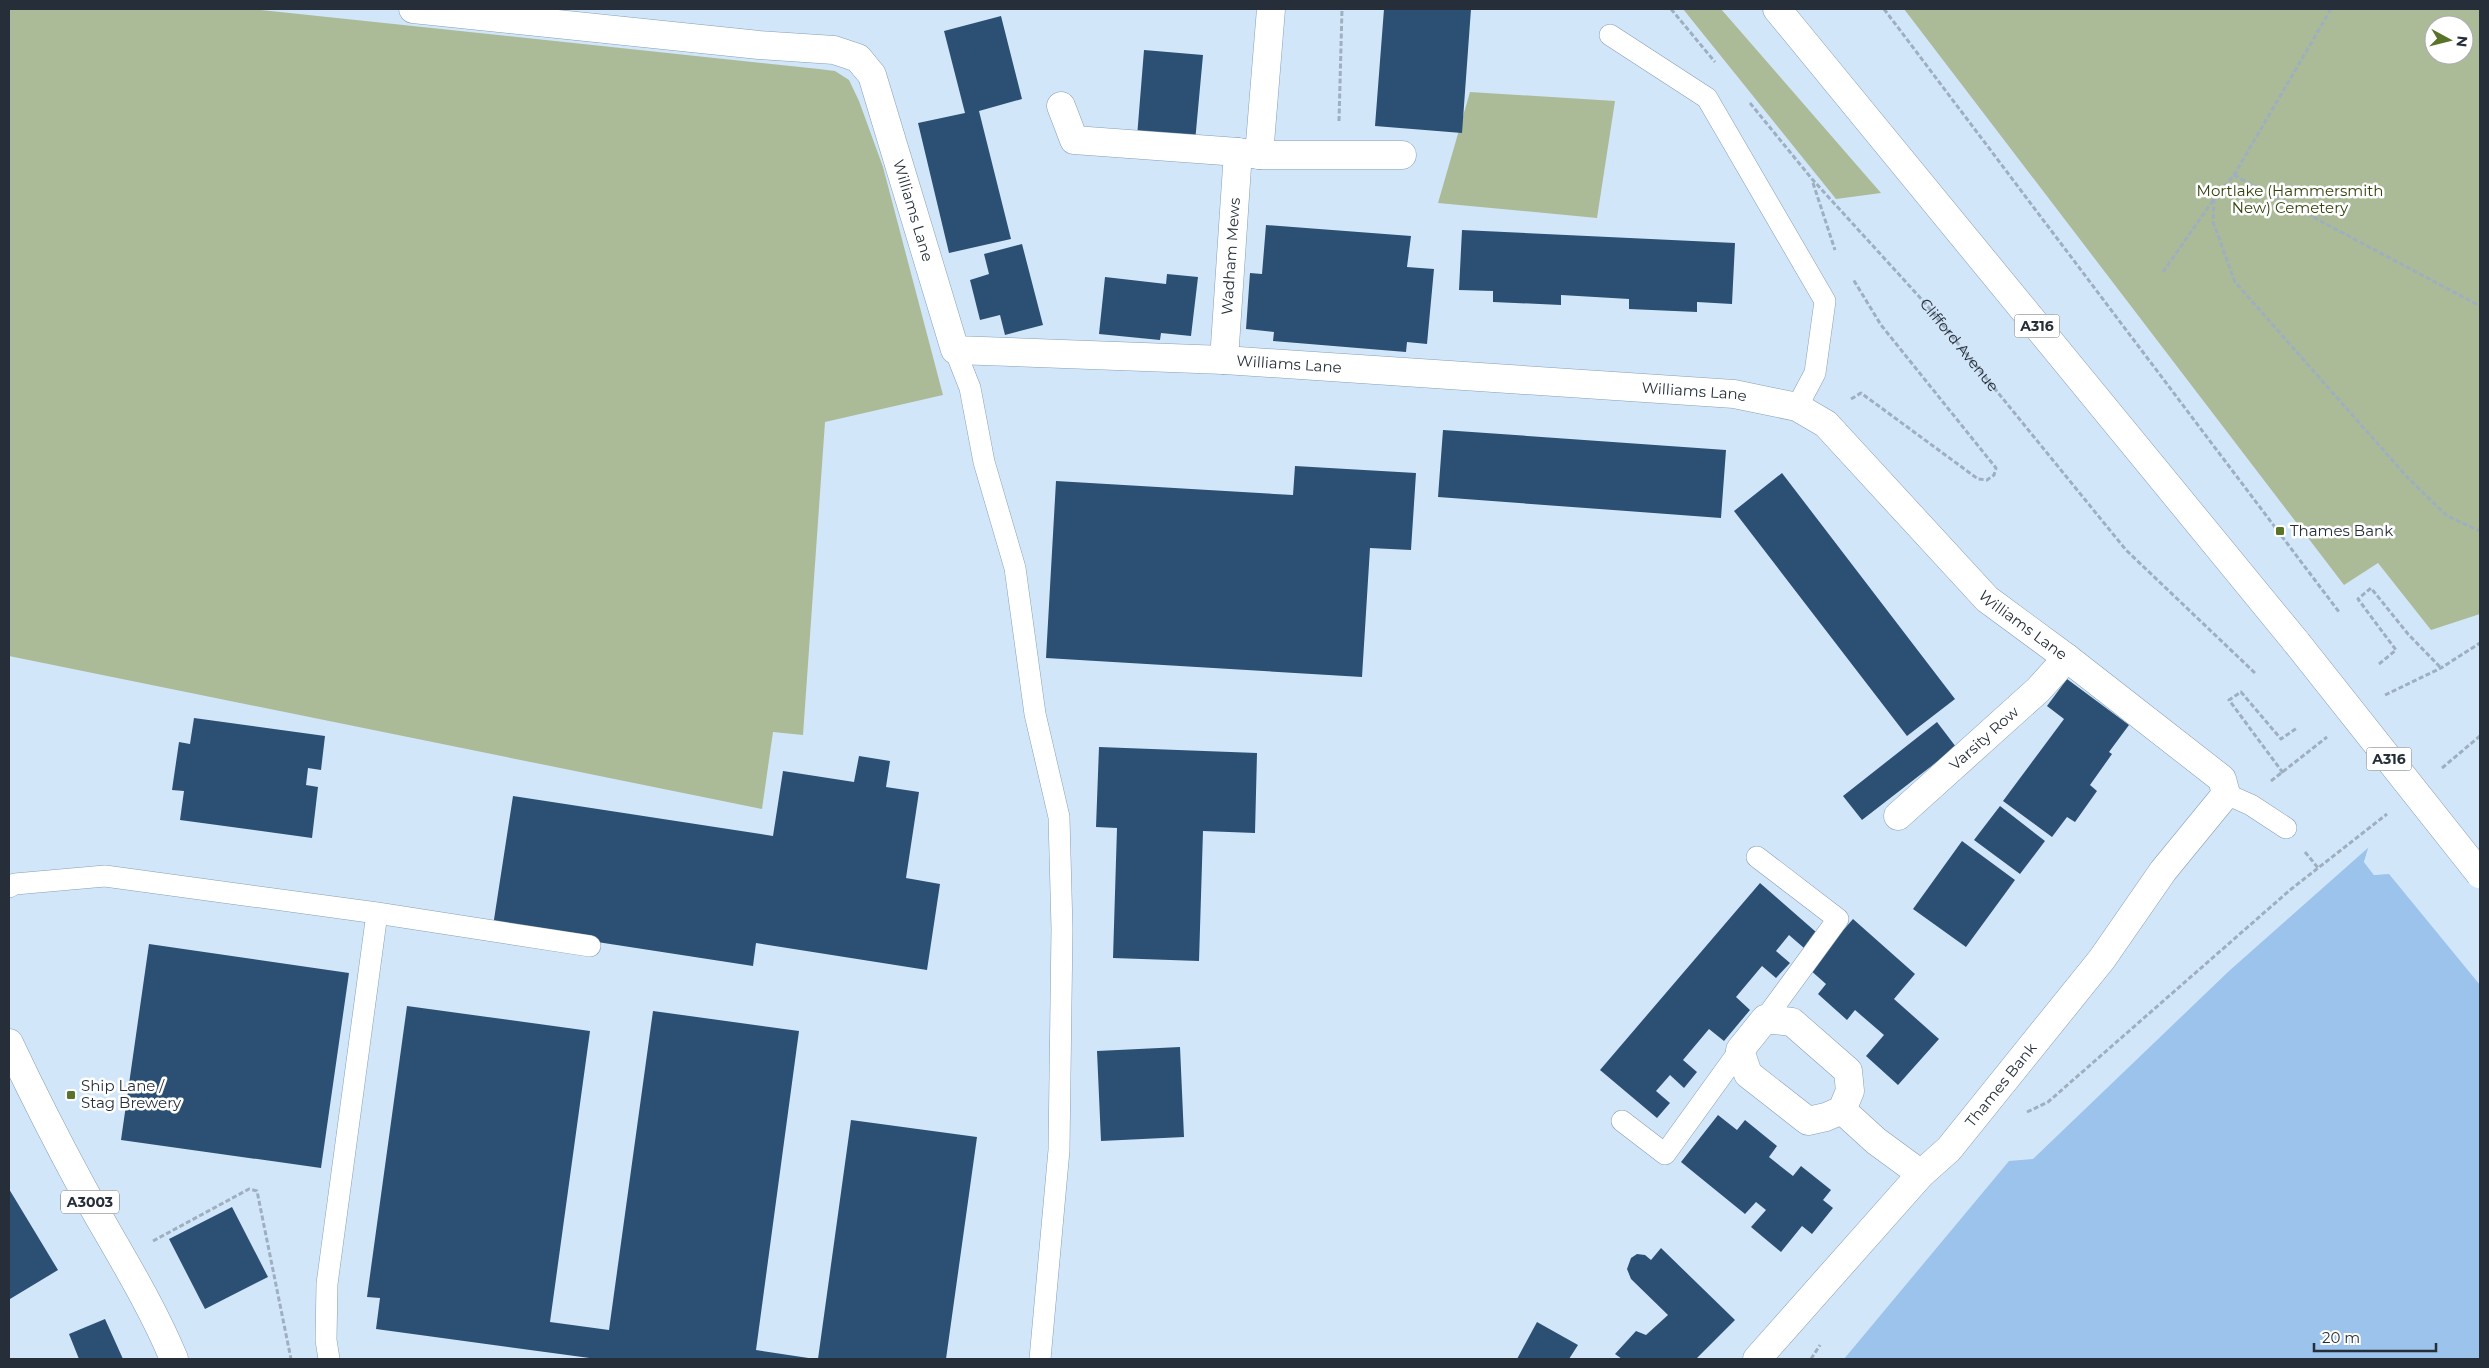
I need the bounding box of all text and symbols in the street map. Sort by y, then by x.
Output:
north arrow [2424,15,2474,65]
text: N [2452,35,2472,48]
street label: Williams Lane [889,157,938,264]
park label: Mortlake (Hammersmith New) Cemetery [2197,181,2383,217]
street label: Wadham Mews [1217,197,1244,315]
street label: Clifford Avenue [1916,294,2003,395]
road number: A316 [2014,314,2060,338]
street label: Williams Lane [1236,351,1342,377]
street label: Williams Lane [1641,378,1749,405]
place label: Thames Bank [2290,521,2393,540]
marker: Thames Bank [2274,525,2286,537]
street label: Williams Lane [1975,586,2071,664]
street label: Varsity Row [1945,701,2023,774]
road number: A316 [2366,748,2412,771]
street label: Thames Bank [1961,1039,2040,1131]
place label: Ship Lane / Stag Brewery [81,1076,182,1112]
marker: Ship Lane / Stag Brewery [65,1089,77,1101]
road number: A3003 [61,1190,119,1214]
scale bar [2314,1320,2436,1352]
text: 20 m [2322,1328,2360,1347]

